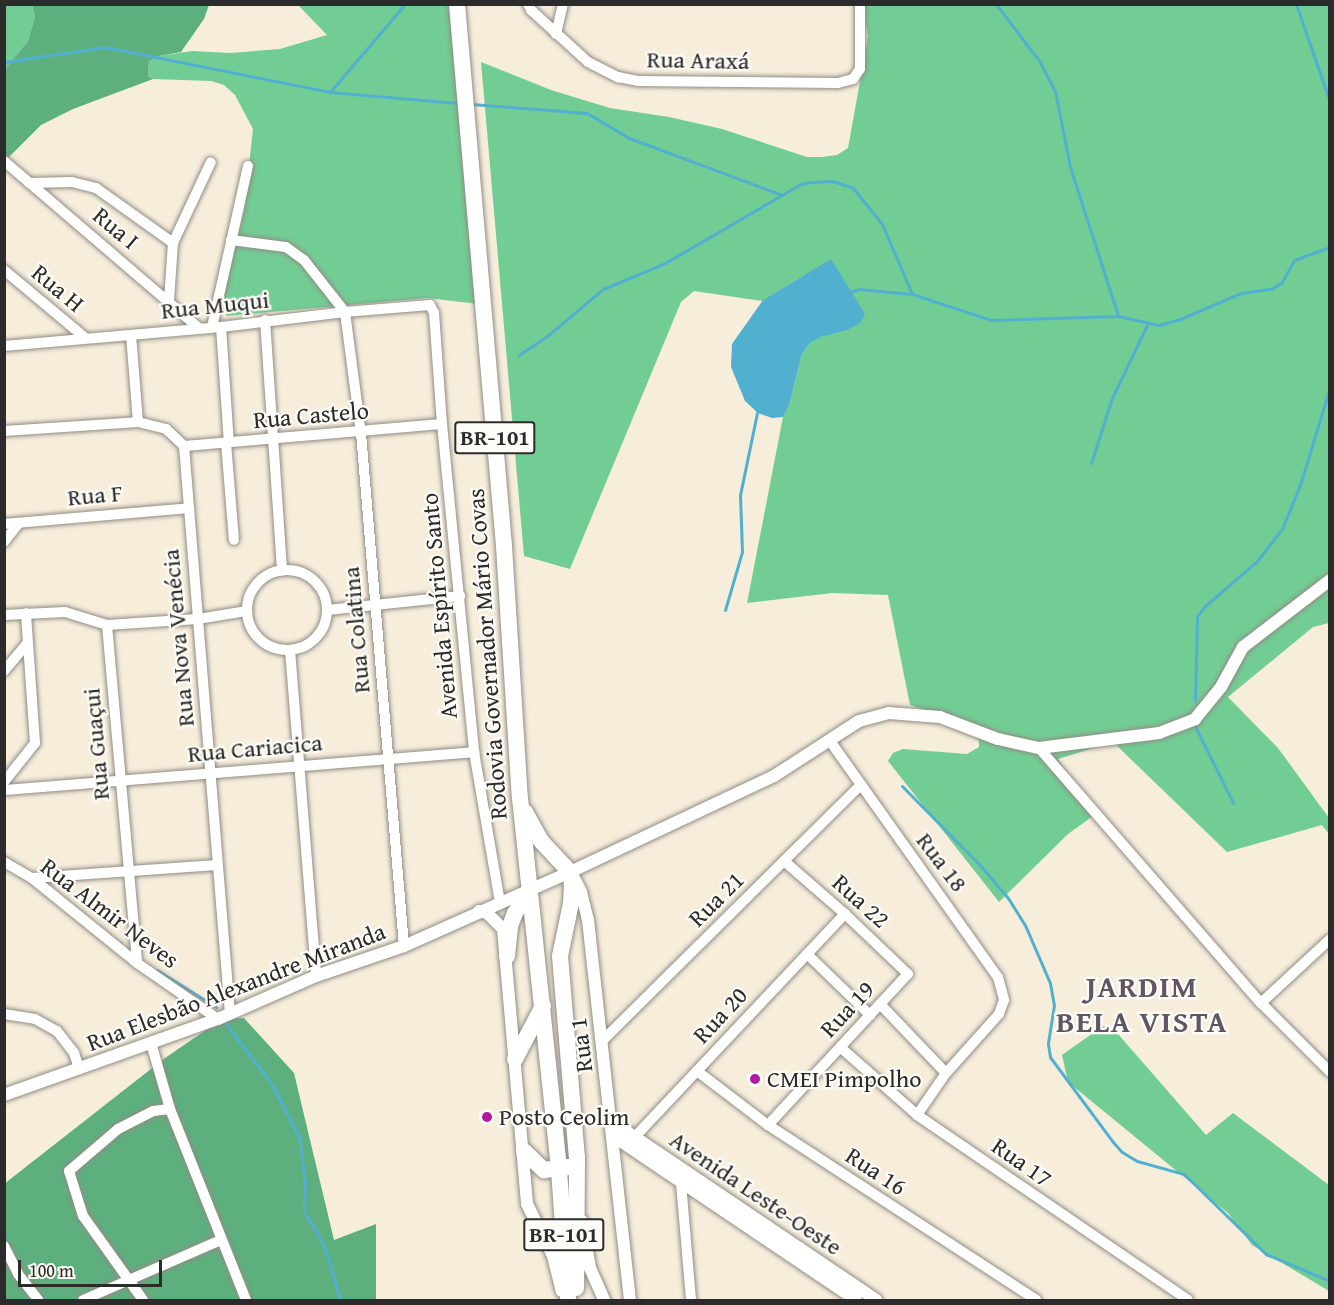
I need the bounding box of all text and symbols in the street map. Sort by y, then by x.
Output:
street label: Rua Araxá [646,45,750,75]
street label: Rua I [87,201,145,255]
street label: Rua H [26,258,90,318]
street label: Rua Muqui [160,285,270,325]
street label: Rua Castelo [252,396,370,434]
road number: BR-101 [453,419,537,457]
street label: Rua F [66,478,124,512]
street label: Rodovia Governador Mário Covas [461,488,513,820]
street label: Avenida Espírito Santo [415,492,463,720]
street label: Rua Nova Venécia [156,548,200,728]
street label: Rua Colatina [336,566,376,694]
street label: Rua Guaçui [77,687,115,801]
street label: Rua Cariacica [186,728,324,768]
street label: Rua 18 [910,827,974,897]
street label: Rua Almir Neves [35,852,185,974]
street label: Rua 21 [682,865,750,933]
street label: Rua 22 [827,868,895,934]
street label: Rua Elesbão Alexandre Miranda [83,917,389,1057]
district label: JARDIM BELA VISTA [1056,968,1228,1038]
street label: Rua 19 [814,975,880,1043]
street label: Rua 20 [687,981,753,1049]
street label: Rua 1 [563,1016,599,1074]
place label: CMEI Pimpolho [767,1065,921,1093]
marker: CMEI Pimpolho [748,1072,762,1086]
place label: Posto Ceolim [499,1103,629,1131]
marker: Posto Ceolim [480,1110,494,1124]
street label: Avenida Leste-Oeste [665,1125,847,1261]
street label: Rua 17 [986,1131,1058,1193]
street label: Rua 16 [840,1141,912,1201]
road number: BR-101 [522,1216,606,1254]
scale bar [21,1248,165,1286]
text: 100 m [29,1257,74,1284]

